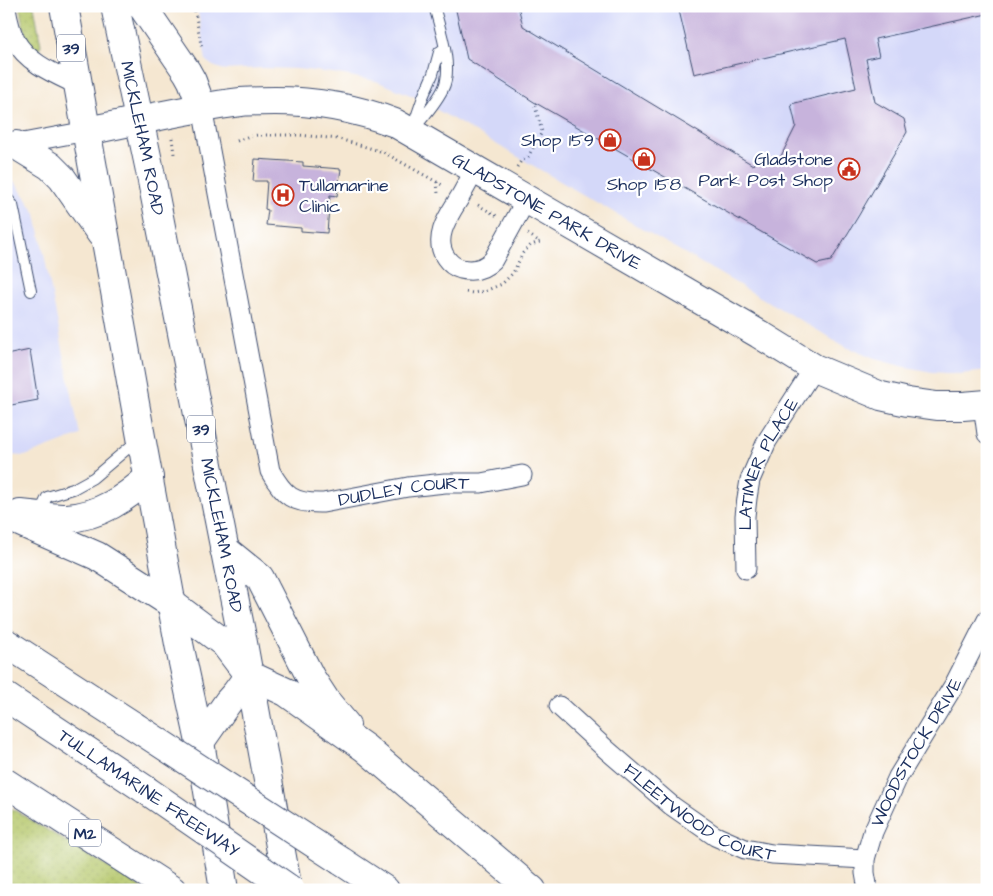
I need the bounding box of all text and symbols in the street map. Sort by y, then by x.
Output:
road number: 39 [57,34,85,62]
street label: MICKLEHAM ROAD [114,59,171,218]
place label: Shop 159 [521,128,594,153]
shop icon: Shop 159 [598,128,622,152]
street label: GLADSTONE PARK DRIVE [447,147,646,276]
shop icon: Shop 158 [632,147,656,171]
place label: Gladstone Park Post Shop [698,147,833,193]
public building icon: Gladstone Park Post Shop [837,157,861,181]
place label: Shop 158 [607,172,682,197]
place label: Tullamarine Clinic [299,173,389,219]
hospital icon: Tullamarine Clinic [271,183,295,207]
street label: LATIMER PLACE [733,393,805,530]
road number: 39 [187,416,215,442]
street label: MICKLEHAM ROAD [194,456,249,615]
street label: DUDLEY COURT [336,471,470,513]
street label: WOODSTOCK DRIVE [865,674,969,831]
street label: TULLAMARINE FREEWAY [53,723,245,864]
street label: FLEETWOOD COURT [618,758,779,868]
road number: M2 [69,820,101,846]

